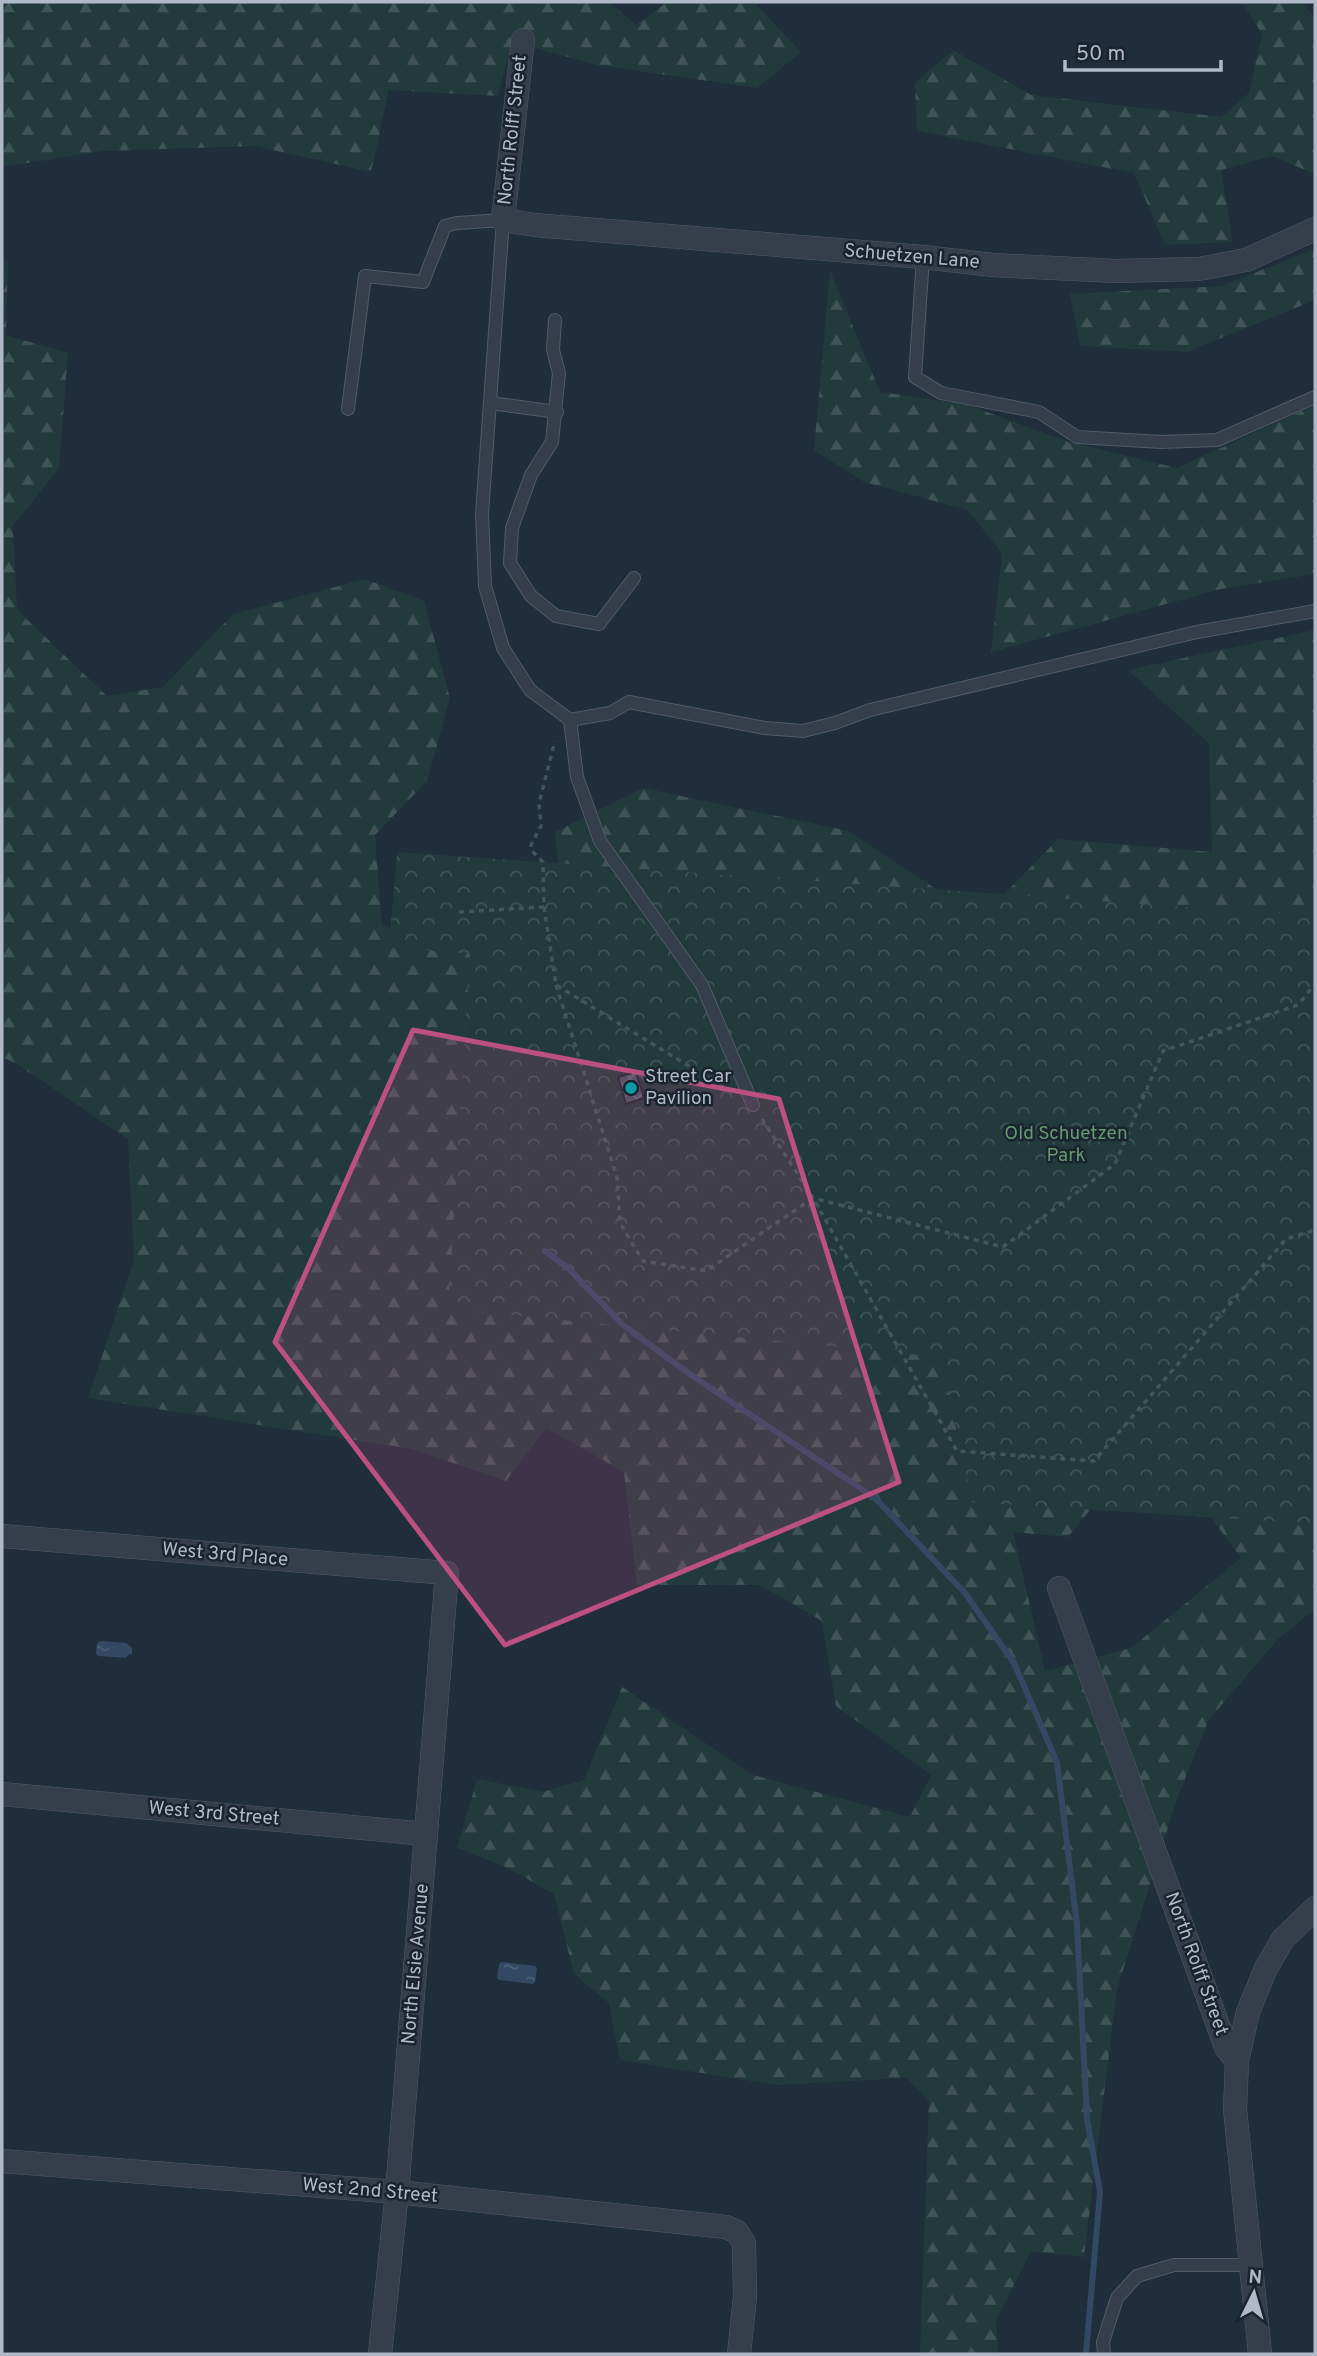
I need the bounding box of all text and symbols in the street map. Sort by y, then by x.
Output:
scale bar [1065,28,1221,72]
text: 50 m [1076,41,1125,68]
street label: North Rolff Street [493,54,533,206]
street label: Schuetzen Lane [843,239,981,275]
place label: Street Car Pavilion [645,1065,732,1111]
marker: Street Car Pavilion [623,1080,639,1096]
park label: Old Schuetzen Park [1004,1122,1128,1168]
street label: West 3rd Place [161,1538,289,1572]
street label: West 3rd Street [147,1796,281,1832]
street label: North Elsie Avenue [397,1883,435,2045]
street label: North Rolff Street [1159,1889,1233,2039]
street label: West 2nd Street [301,2173,439,2209]
north arrow [1219,2258,1289,2328]
text: N [1247,2266,1263,2291]

